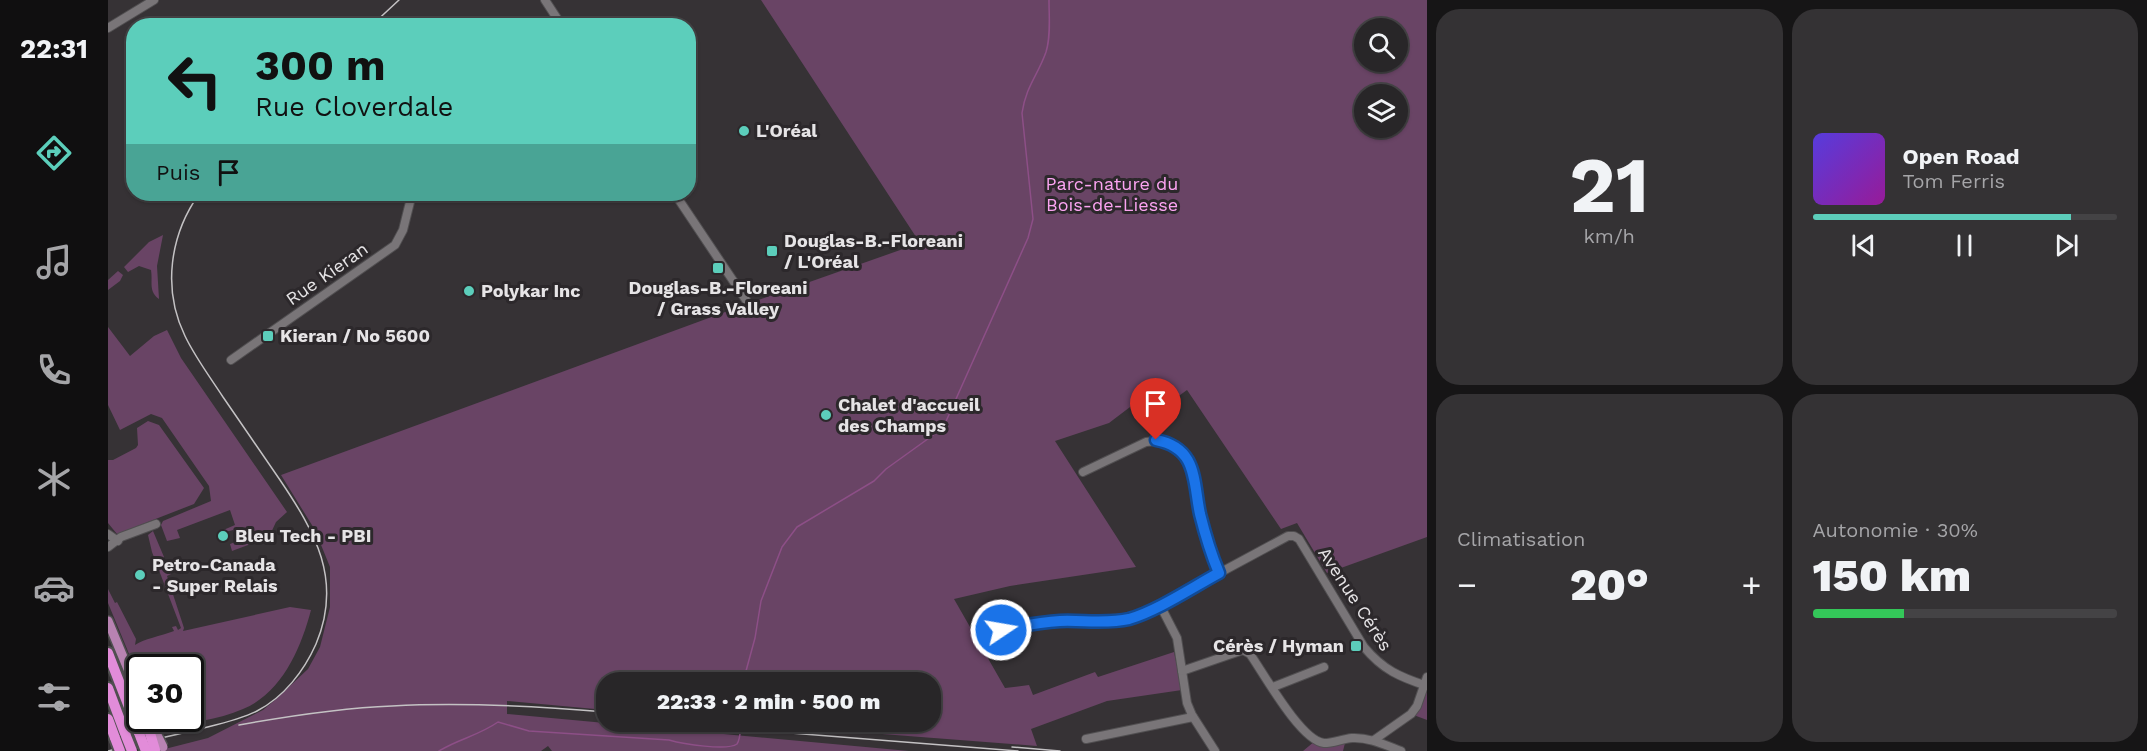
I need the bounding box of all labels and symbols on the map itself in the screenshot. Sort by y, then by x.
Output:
place label: L'Oréal [756,120,817,141]
marker: L'Oréal [737,124,751,138]
park label: Parc-nature du Bois-de-Liesse [1046,173,1178,215]
place label: Douglas-B.-Floreani / L'Oréal [784,230,963,272]
street label: Rue Kieran [282,238,372,309]
marker: Douglas-B.-Floreani / L'Oréal [765,244,779,258]
marker: Douglas-B.-Floreani / Grass Valley [711,261,725,275]
place label: Douglas-B.-Floreani / Grass Valley [629,277,807,319]
place label: Polykar Inc [481,280,580,301]
marker: Polykar Inc [462,284,476,298]
place label: Kieran / No 5600 [280,325,430,346]
marker: Kieran / No 5600 [261,329,275,343]
pin [1130,378,1181,440]
place label: Chalet d'accueil des Champs [838,394,980,436]
marker: Chalet d'accueil des Champs [819,408,833,422]
place label: Bleu Tech - PBI [235,525,371,546]
marker: Bleu Tech - PBI [216,529,230,543]
street label: Avenue Cérès [1314,543,1397,655]
place label: Petro-Canada - Super Relais [152,554,278,596]
marker: Petro-Canada - Super Relais [133,568,147,582]
position arrow [969,598,1033,662]
place label: Cérès / Hyman [1213,635,1344,656]
marker: Cérès / Hyman [1349,639,1363,653]
speed limit sign: 30 [126,654,204,732]

